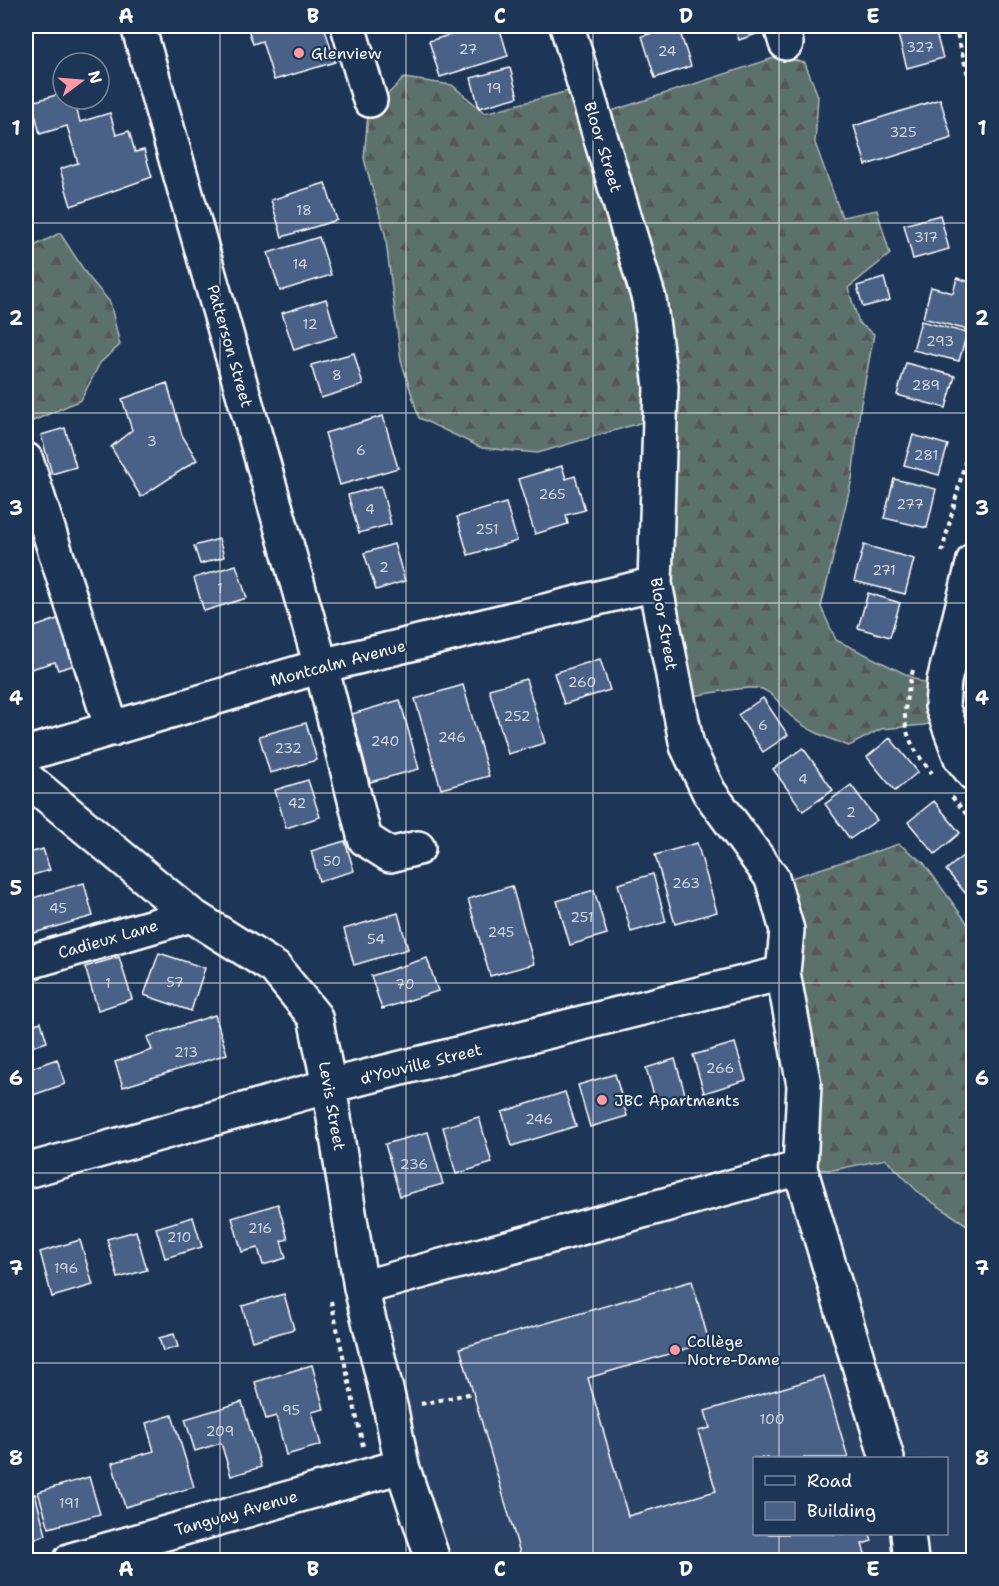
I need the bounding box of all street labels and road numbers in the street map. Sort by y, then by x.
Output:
street label: Bloor Street [579,99,627,195]
street label: Patterson Street [202,282,258,410]
street label: Bloor Street [646,576,682,672]
street label: Montcalm Avenue [268,635,408,691]
street label: Cadieux Lane [56,915,160,963]
street label: d'Youville Street [358,1039,484,1089]
street label: Levis Street [314,1060,350,1152]
street label: Tanguay Avenue [172,1485,300,1541]

